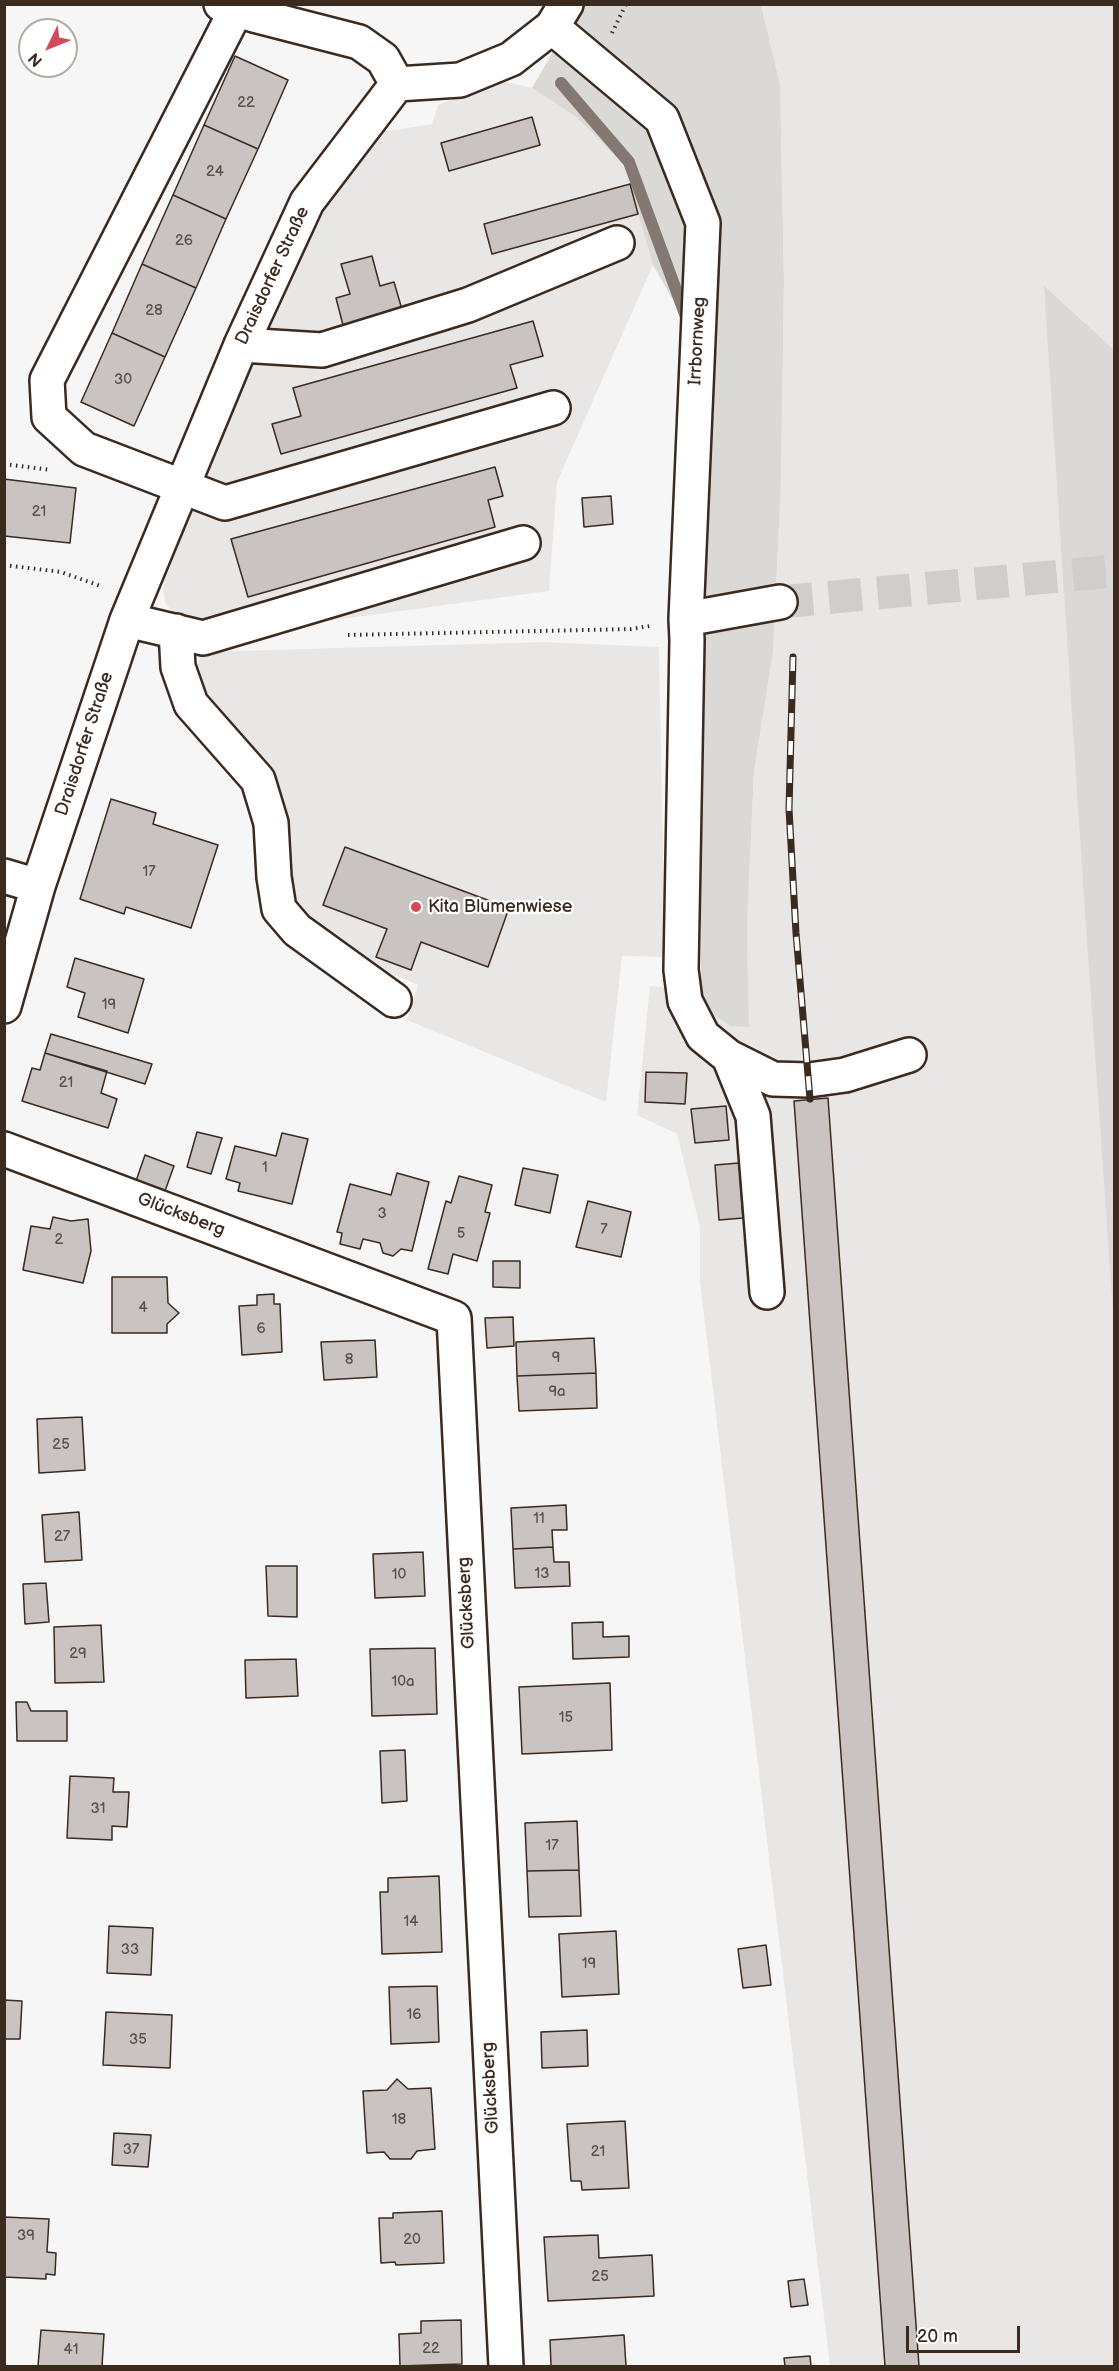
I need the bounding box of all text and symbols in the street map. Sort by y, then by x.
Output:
north arrow [18,18,78,78]
text: N [25,48,47,70]
house number: 22 [237,94,255,112]
house number: 24 [206,163,224,181]
street label: Draisdorfer Straße [232,203,314,349]
house number: 26 [175,232,193,250]
street label: Irrbornweg [685,296,711,386]
house number: 28 [145,302,163,320]
house number: 30 [114,371,132,389]
house number: 21 [32,503,46,521]
street label: Draisdorfer Straße [52,669,118,819]
house number: 17 [142,863,156,881]
place label: Kita Blumenwiese [428,896,572,918]
marker: Kita Blumenwiese [409,900,423,914]
house number: 19 [102,996,116,1014]
house number: 21 [59,1074,73,1092]
house number: 1 [262,1159,268,1177]
street label: Glücksberg [134,1188,228,1242]
house number: 3 [377,1205,387,1223]
house number: 7 [600,1221,608,1239]
house number: 5 [457,1225,465,1243]
house number: 2 [55,1231,63,1249]
house number: 4 [138,1299,148,1317]
house number: 6 [256,1320,266,1338]
house number: 9 [552,1349,560,1367]
house number: 8 [345,1351,353,1369]
house number: 9a [548,1383,566,1401]
house number: 25 [52,1436,70,1454]
house number: 11 [533,1510,545,1528]
house number: 27 [54,1528,70,1546]
street label: Glücksberg [454,1556,480,1650]
house number: 13 [534,1565,550,1583]
house number: 10 [392,1566,406,1584]
house number: 29 [69,1645,87,1663]
house number: 10a [391,1673,415,1691]
house number: 15 [559,1709,573,1727]
house number: 31 [90,1800,106,1818]
house number: 17 [545,1837,559,1855]
house number: 14 [404,1913,418,1931]
house number: 33 [121,1941,139,1959]
house number: 19 [582,1955,596,1973]
house number: 16 [407,2006,421,2024]
house number: 35 [129,2031,147,2049]
street label: Glücksberg [478,2041,504,2135]
house number: 18 [392,2111,406,2129]
house number: 37 [123,2141,139,2159]
house number: 21 [591,2143,605,2161]
house number: 39 [17,2227,35,2245]
house number: 20 [403,2231,421,2249]
house number: 25 [591,2268,609,2286]
scale bar [909,2314,1023,2352]
text: 20 m [917,2326,958,2347]
house number: 22 [422,2340,440,2358]
house number: 41 [64,2341,78,2359]

